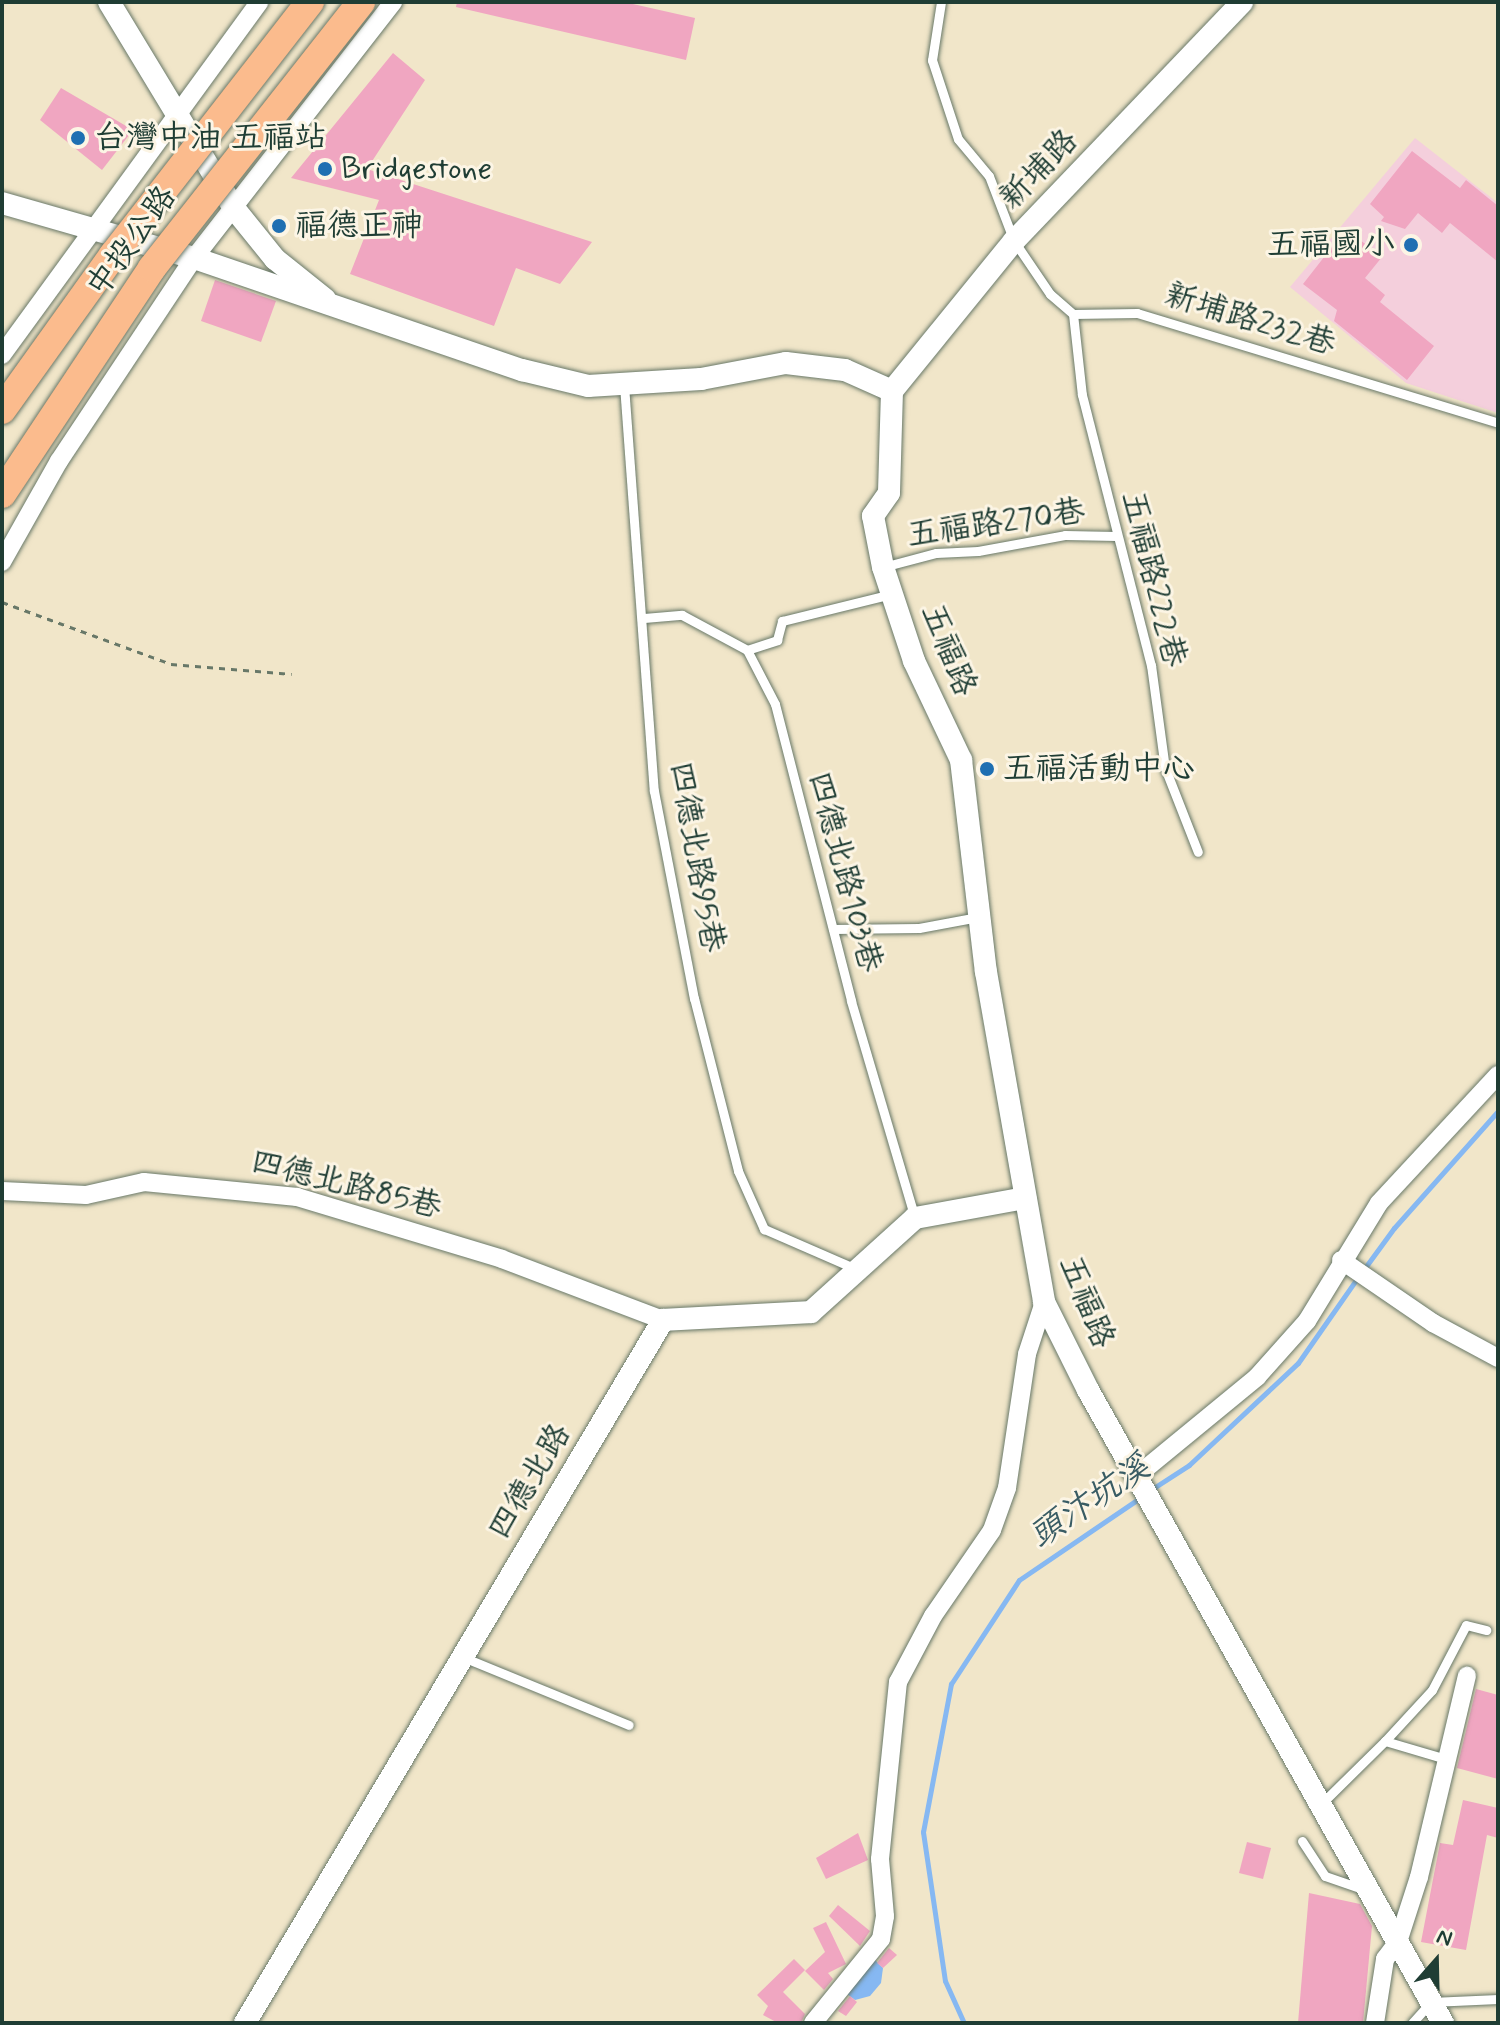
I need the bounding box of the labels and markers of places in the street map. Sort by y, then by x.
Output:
place label: 台灣中油 五福站 [94,119,327,157]
marker: 台灣中油 五福站 [69,129,87,147]
place label: Bridgestone [341,150,492,188]
marker: Bridgestone [316,160,334,178]
place label: 福德正神 [295,207,423,245]
marker: 福德正神 [270,217,288,235]
place label: 五福國小 [1267,226,1395,264]
marker: 五福國小 [1402,236,1420,254]
place label: 五福活動中心 [1003,750,1195,788]
marker: 五福活動中心 [978,760,996,778]

